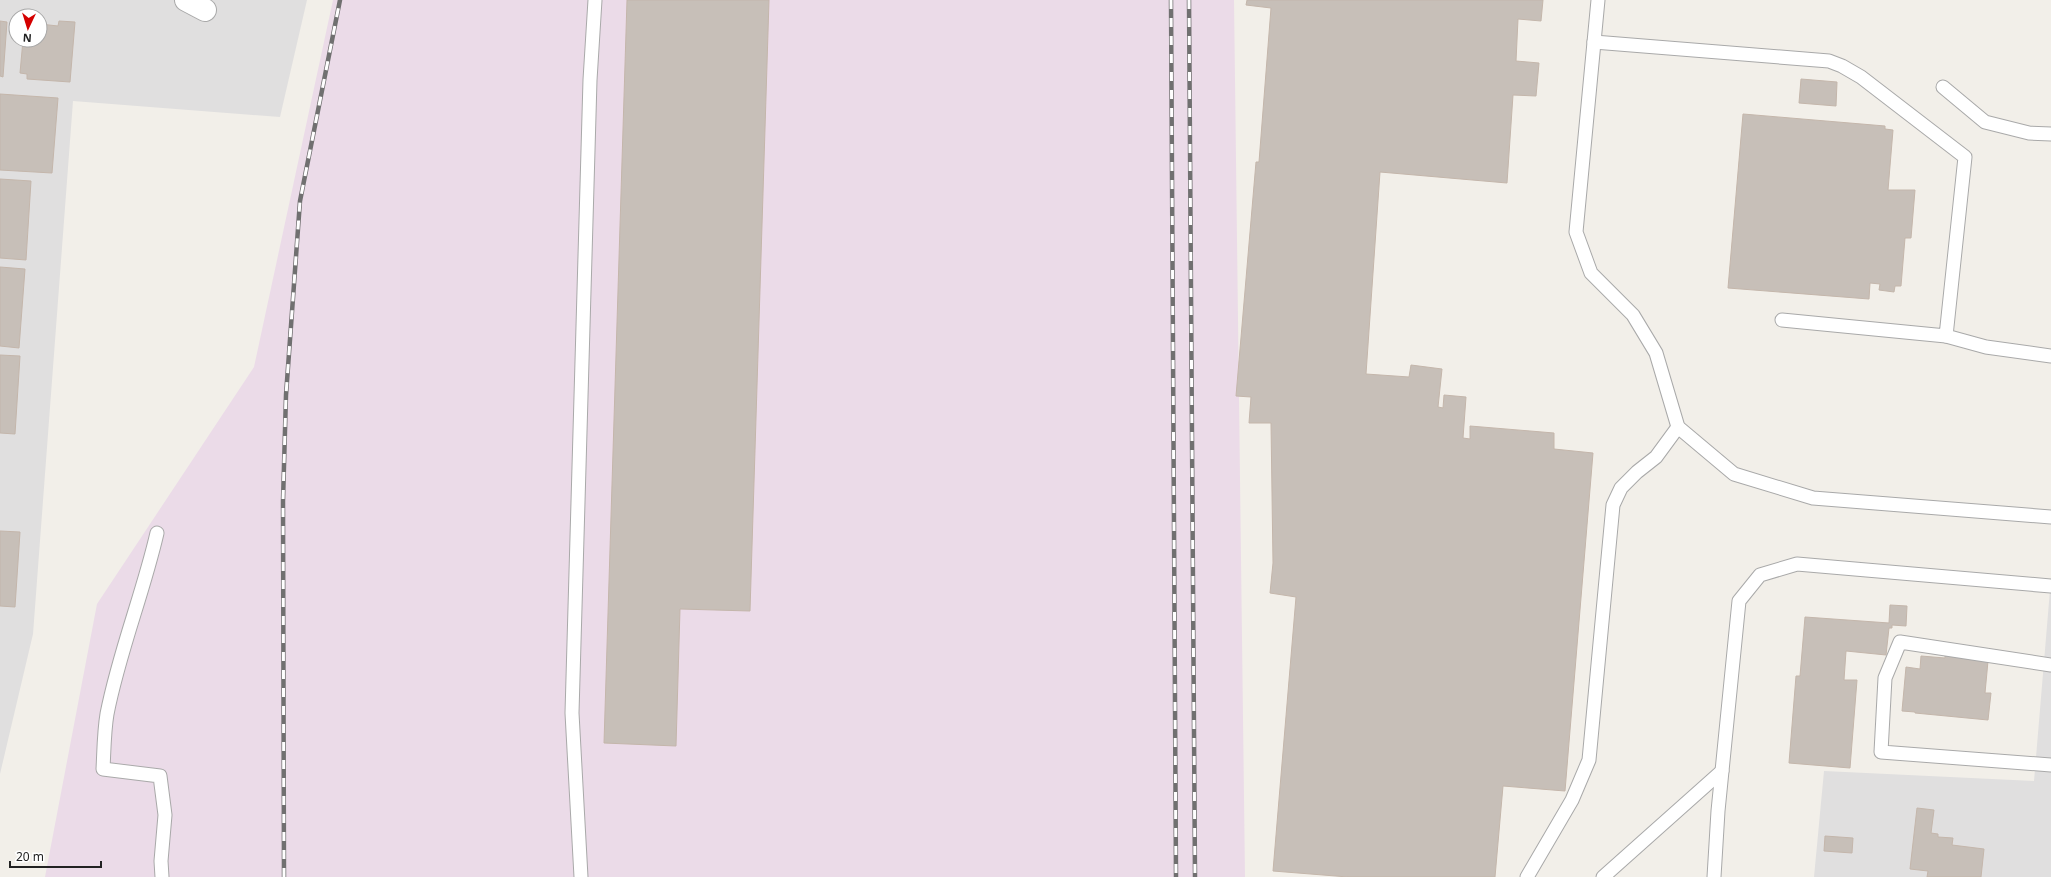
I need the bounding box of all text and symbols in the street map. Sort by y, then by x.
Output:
north arrow [8,8,48,48]
text: N [22,31,32,46]
scale bar [10,843,101,869]
text: 20 m [16,848,44,865]

